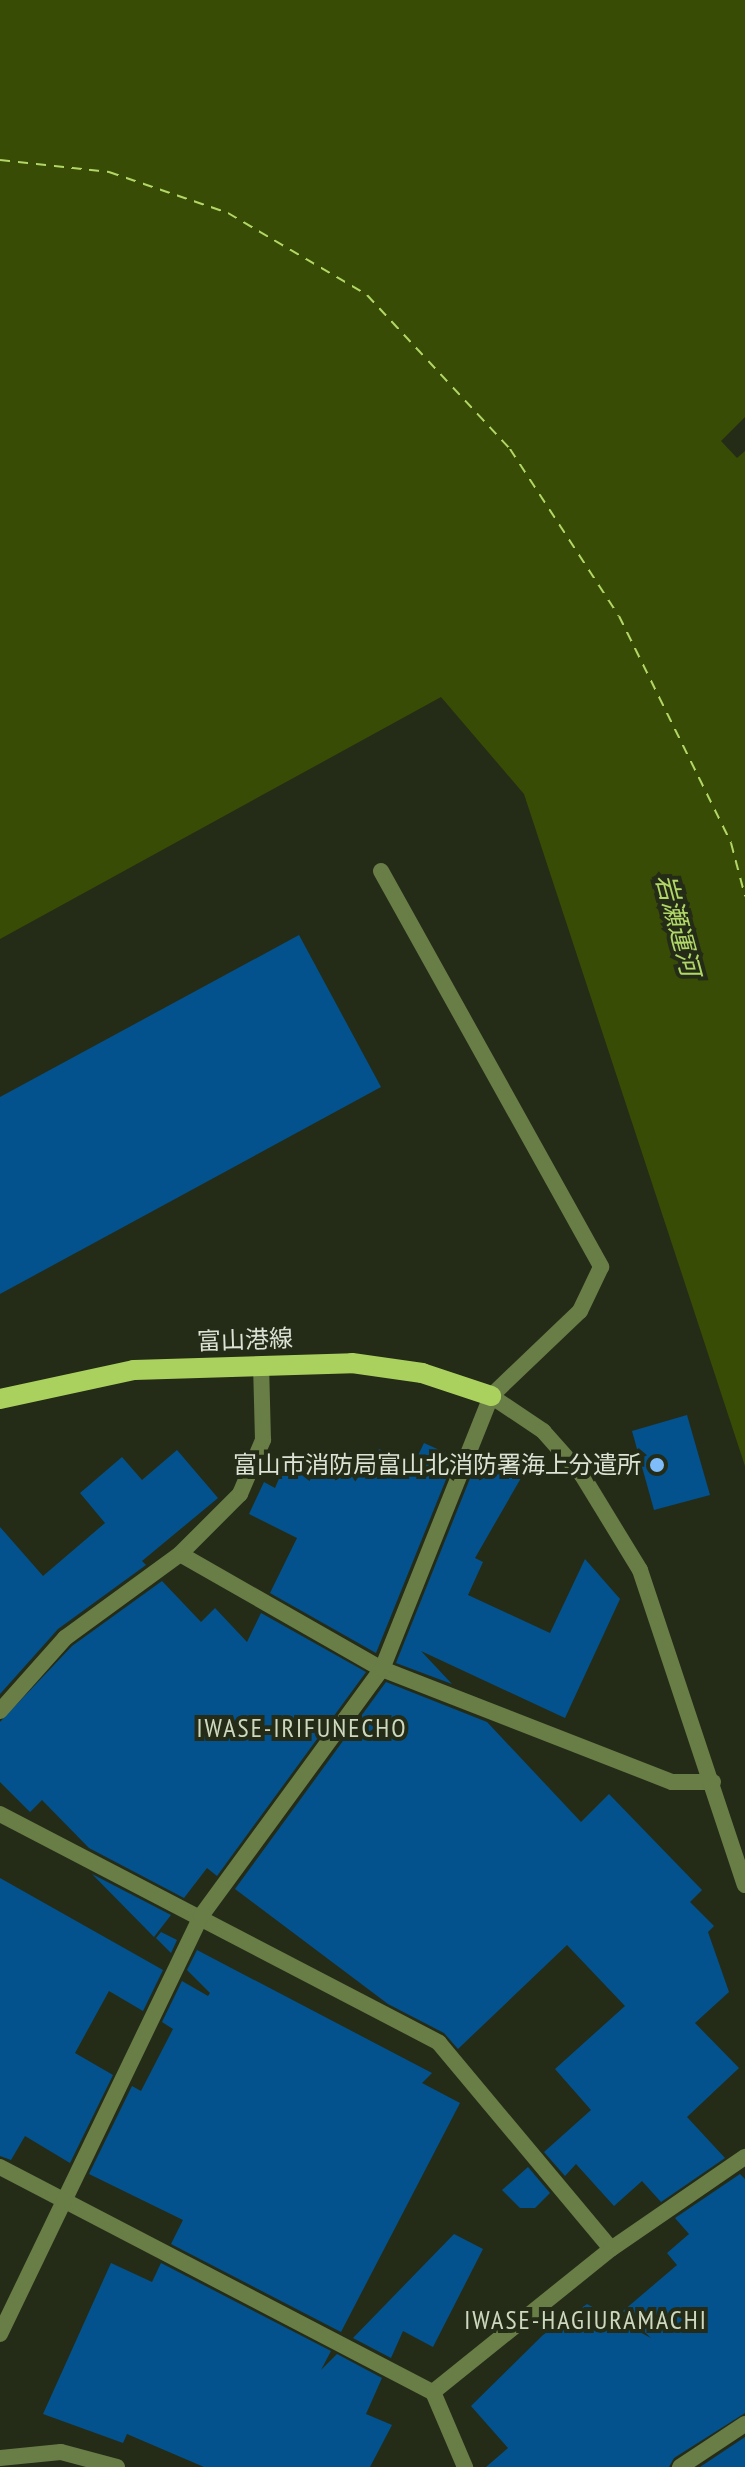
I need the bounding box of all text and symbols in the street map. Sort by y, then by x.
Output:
water label: 岩瀬運河 [649,871,707,979]
street label: 富山港線 [197,1324,293,1356]
place label: 富山市消防局富山北消防署海上分遣所 [233,1451,641,1479]
marker: 富山市消防局富山北消防署海上分遣所 [648,1456,666,1474]
district label: IWASE-IRIFUNECHO [196,1712,408,1744]
district label: IWASE-HAGIURAMACHI [464,2304,708,2336]

